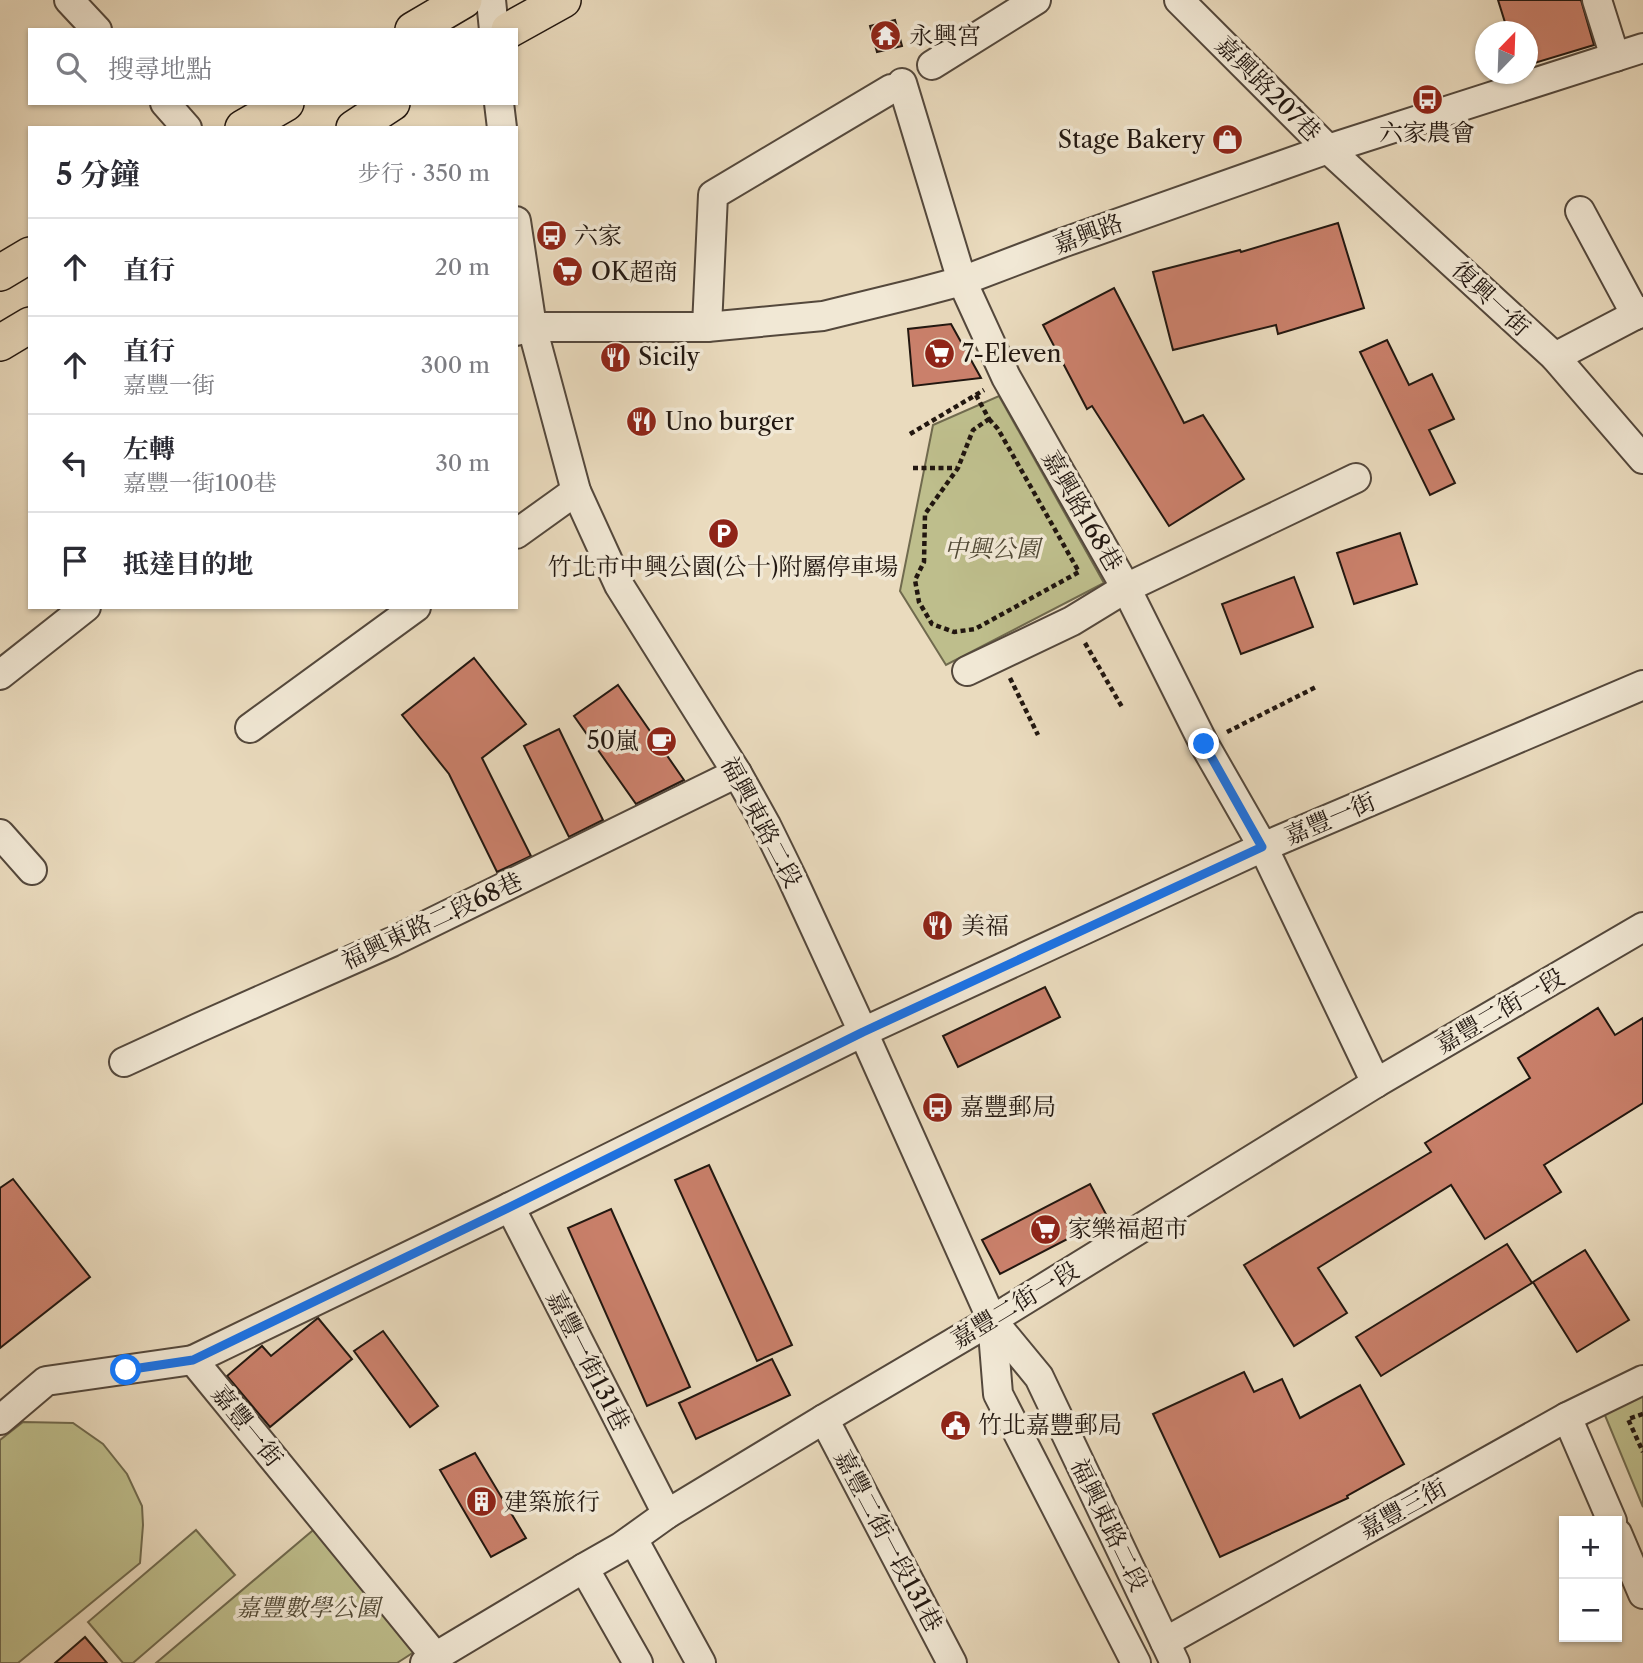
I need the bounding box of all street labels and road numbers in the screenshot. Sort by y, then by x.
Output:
street label: 嘉興路207巷 [1210,30,1327,147]
street label: 嘉興路 [1049,208,1127,259]
street label: 復興一街 [1446,255,1536,342]
street label: 嘉興路168巷 [1036,445,1129,576]
street label: 福興東路二段 [715,751,808,892]
street label: 嘉豐一街 [1280,786,1380,851]
street label: 福興東路二段68巷 [337,866,527,975]
street label: 嘉豐二街一段 [1430,962,1569,1059]
street label: 嘉豐二街一段 [946,1255,1084,1354]
street label: 嘉豐一街131巷 [541,1286,636,1436]
street label: 嘉豐一街 [206,1379,289,1472]
street label: 嘉豐二街一段131巷 [828,1445,949,1636]
street label: 福興東路二段 [1065,1454,1154,1596]
street label: 嘉豐三街 [1354,1473,1452,1545]

